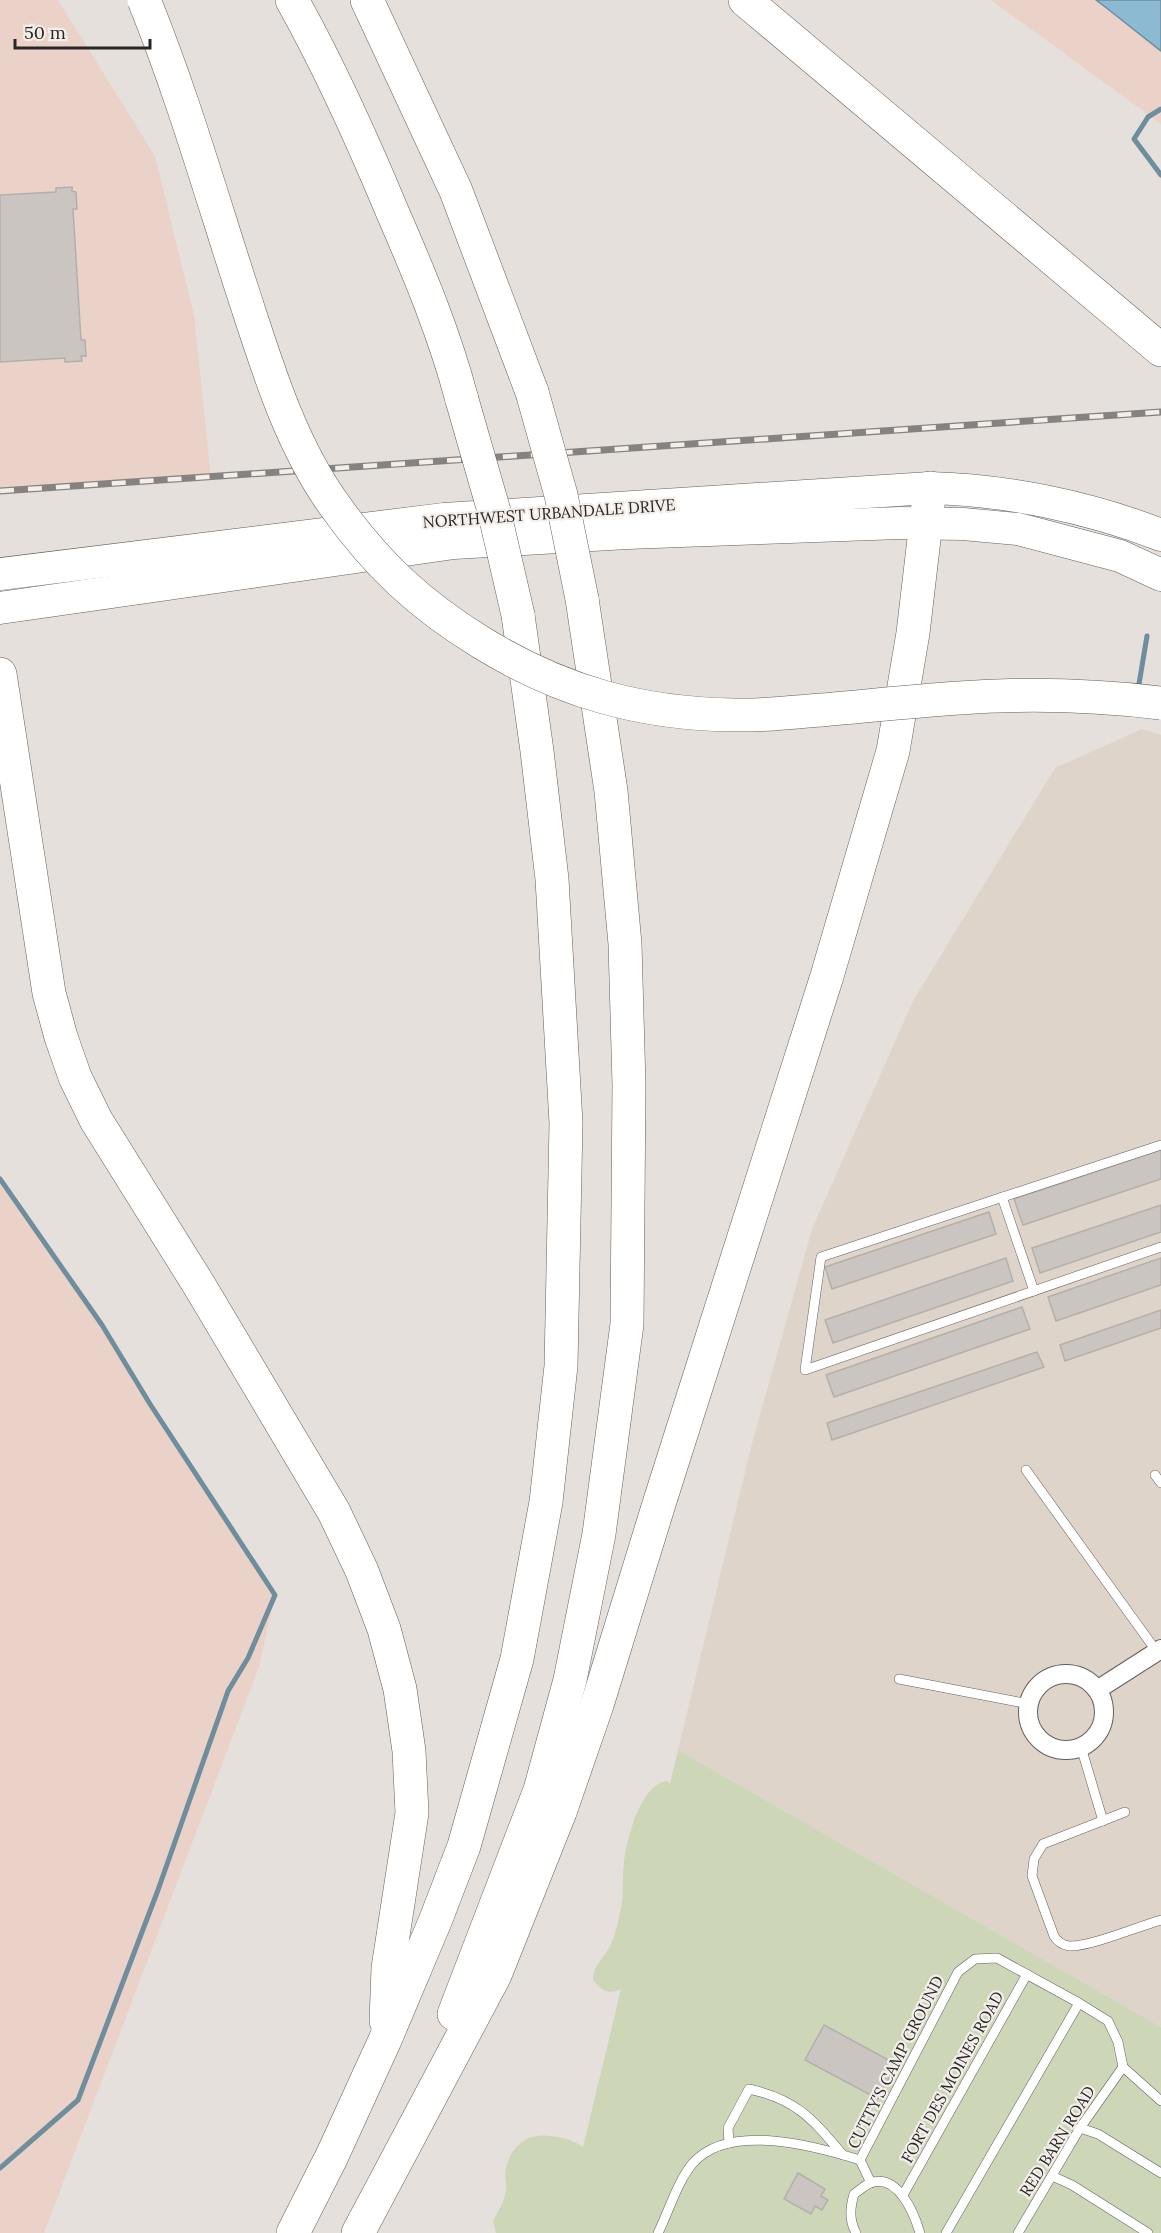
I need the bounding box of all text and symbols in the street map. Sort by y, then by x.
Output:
scale bar [15,12,150,50]
text: 50 m [24,21,66,44]
street label: NORTHWEST URBANDALE DRIVE [422,494,676,532]
street label: CUTTY'S CAMP GROUND [843,1972,947,2152]
street label: FORT DES MOINES ROAD [896,1988,1008,2166]
street label: RED BARN ROAD [1015,2082,1099,2200]

